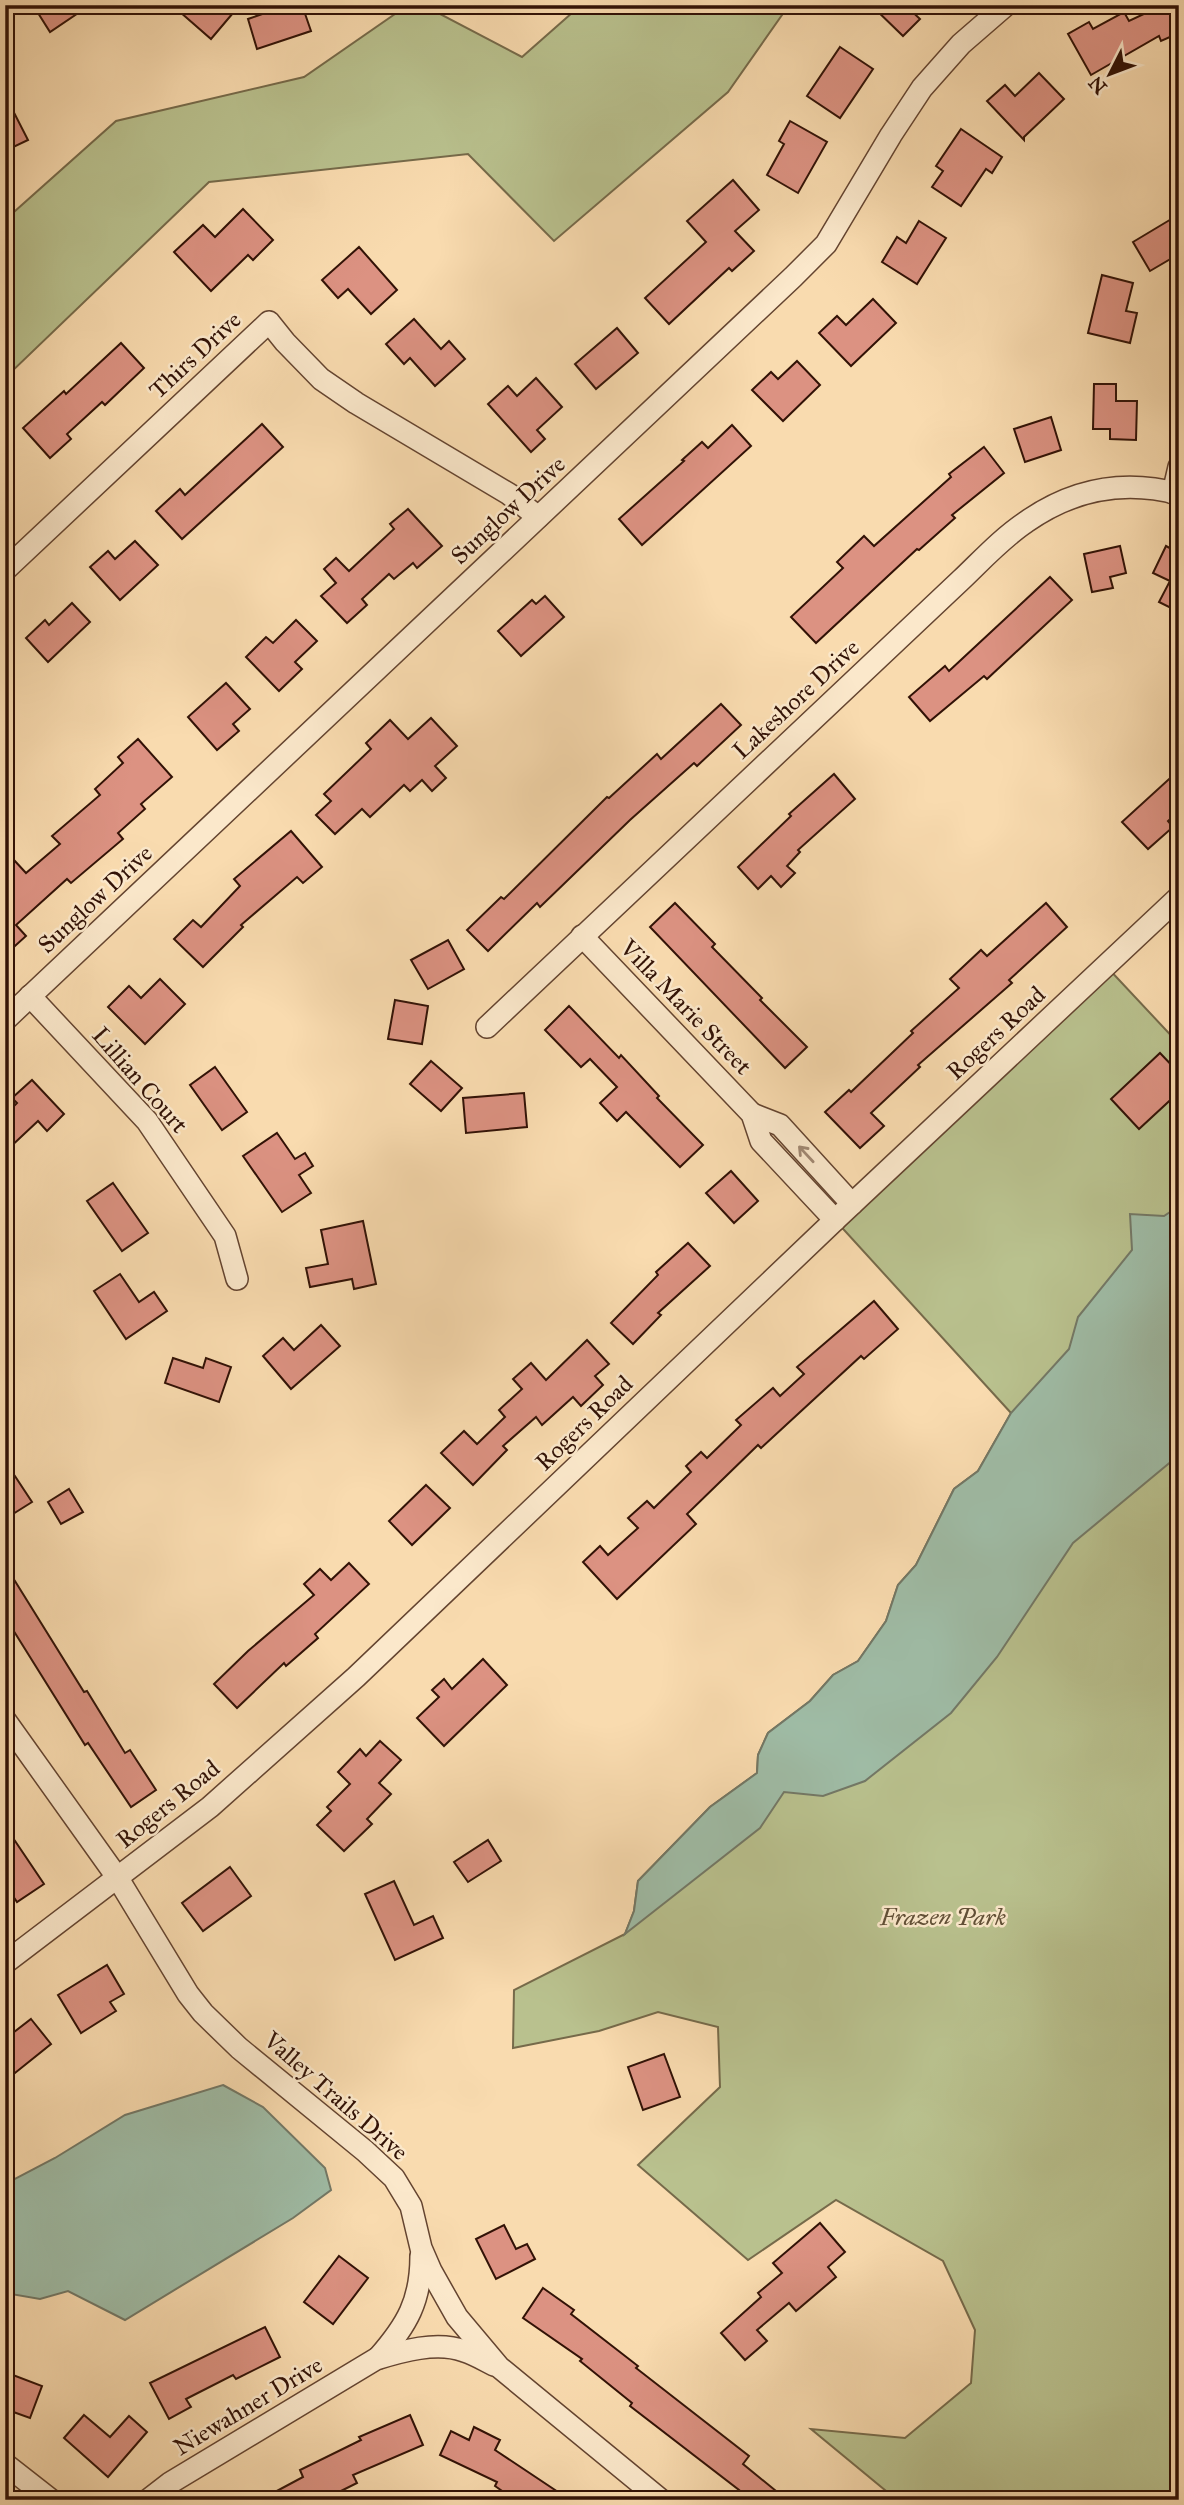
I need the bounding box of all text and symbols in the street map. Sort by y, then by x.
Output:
north arrow [1076,38,1146,108]
text: N [1084,71,1112,99]
street label: Thirs Drive [143,305,247,405]
street label: Sunglow Drive [444,449,572,571]
street label: Lakeshore Drive [726,633,866,765]
street label: Sunglow Drive [31,838,159,960]
street label: Villa Marie Street [613,932,759,1081]
street label: Rogers Road [940,980,1052,1086]
street label: Lillian Court [86,1021,195,1140]
one-way arrow [798,1145,814,1163]
street label: Rogers Road [529,1369,639,1477]
street label: Rogers Road [110,1753,226,1855]
park label: Frazen Park [879,1902,1006,1932]
street label: Valley Trails Drive [257,2024,414,2167]
street label: Niewahner Drive [168,2350,328,2462]

